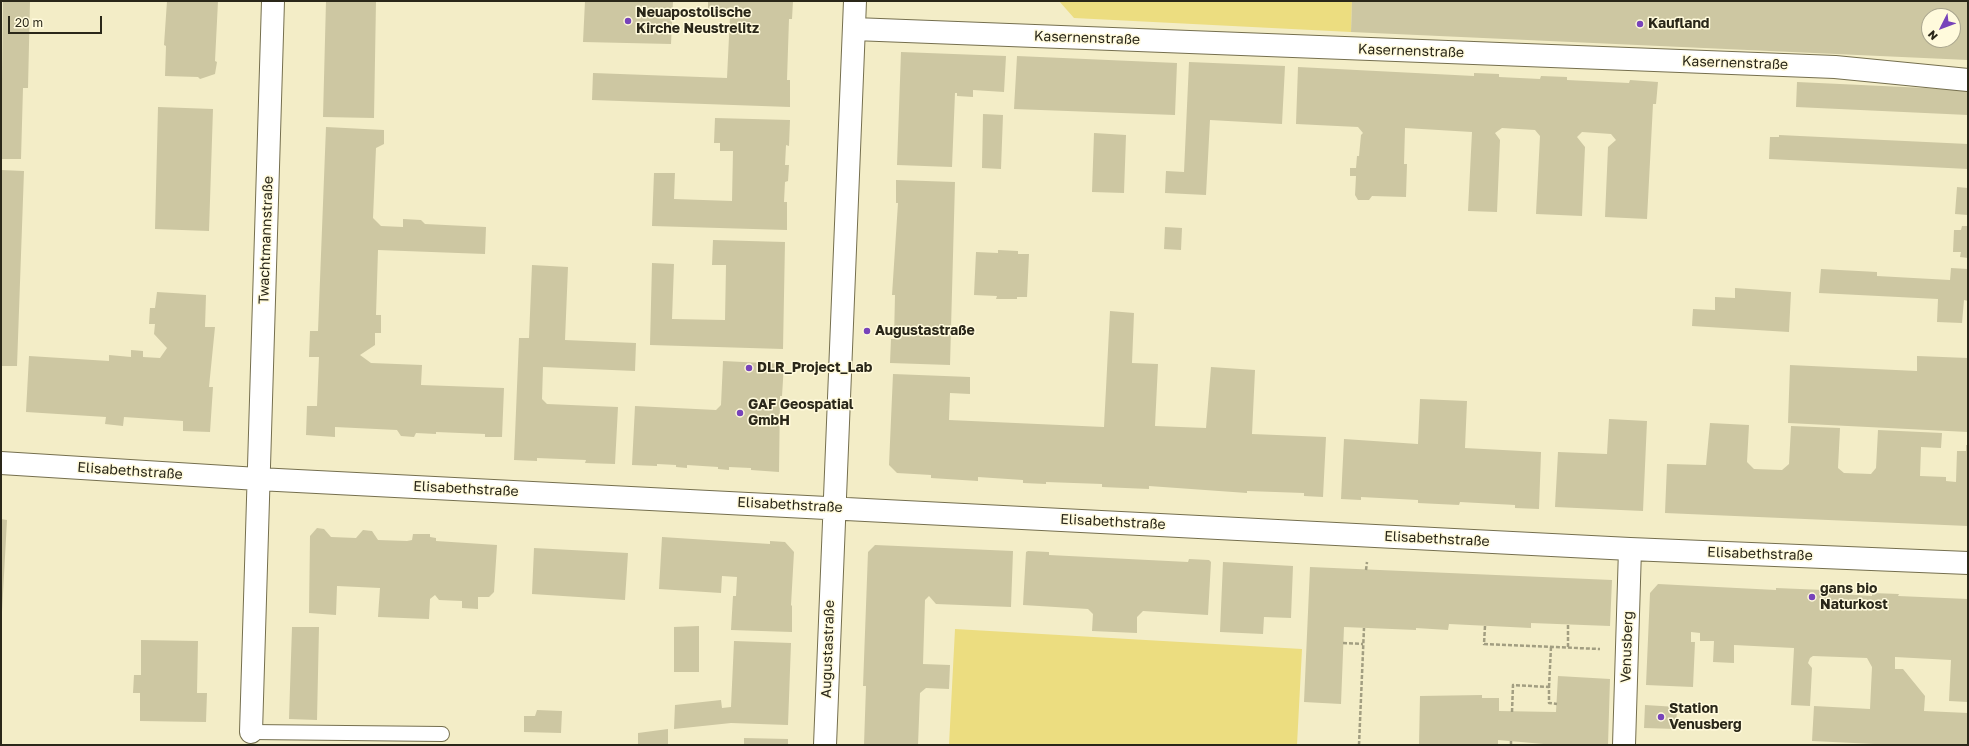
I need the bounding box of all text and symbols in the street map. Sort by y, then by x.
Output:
place label: Neuapostolische Kirche Neustrelitz [636,5,759,38]
scale bar [10,8,104,34]
north arrow [1921,8,1961,48]
text: 20 m [15,15,43,30]
marker: Neuapostolische Kirche Neustrelitz [623,16,633,26]
place label: Kaufland [1648,16,1709,32]
marker: Kaufland [1635,19,1645,29]
street label: Kasernenstraße [1034,28,1140,48]
text: N [1925,28,1940,43]
street label: Kasernenstraße [1358,41,1464,61]
street label: Kasernenstraße [1682,53,1788,73]
street label: Twachtmannstraße [255,176,277,304]
place label: Augustastraße [875,323,975,339]
marker: Augustastraße [862,326,872,336]
place label: DLR_Project_Lab [757,360,872,376]
marker: DLR_Project_Lab [744,363,754,373]
place label: GAF Geospatial GmbH [748,397,854,430]
marker: GAF Geospatial GmbH [735,408,745,418]
street label: Elisabethstraße [77,459,183,483]
street label: Elisabethstraße [413,478,519,500]
street label: Elisabethstraße [737,494,843,516]
street label: Elisabethstraße [1060,511,1166,533]
street label: Elisabethstraße [1384,528,1490,550]
street label: Elisabethstraße [1707,544,1813,564]
place label: gans bio Naturkost [1820,581,1888,614]
marker: gans bio Naturkost [1807,592,1817,602]
street label: Augustastraße [818,600,838,698]
street label: Venusberg [1617,611,1637,683]
place label: Station Venusberg [1669,701,1742,734]
marker: Station Venusberg [1656,712,1666,722]

